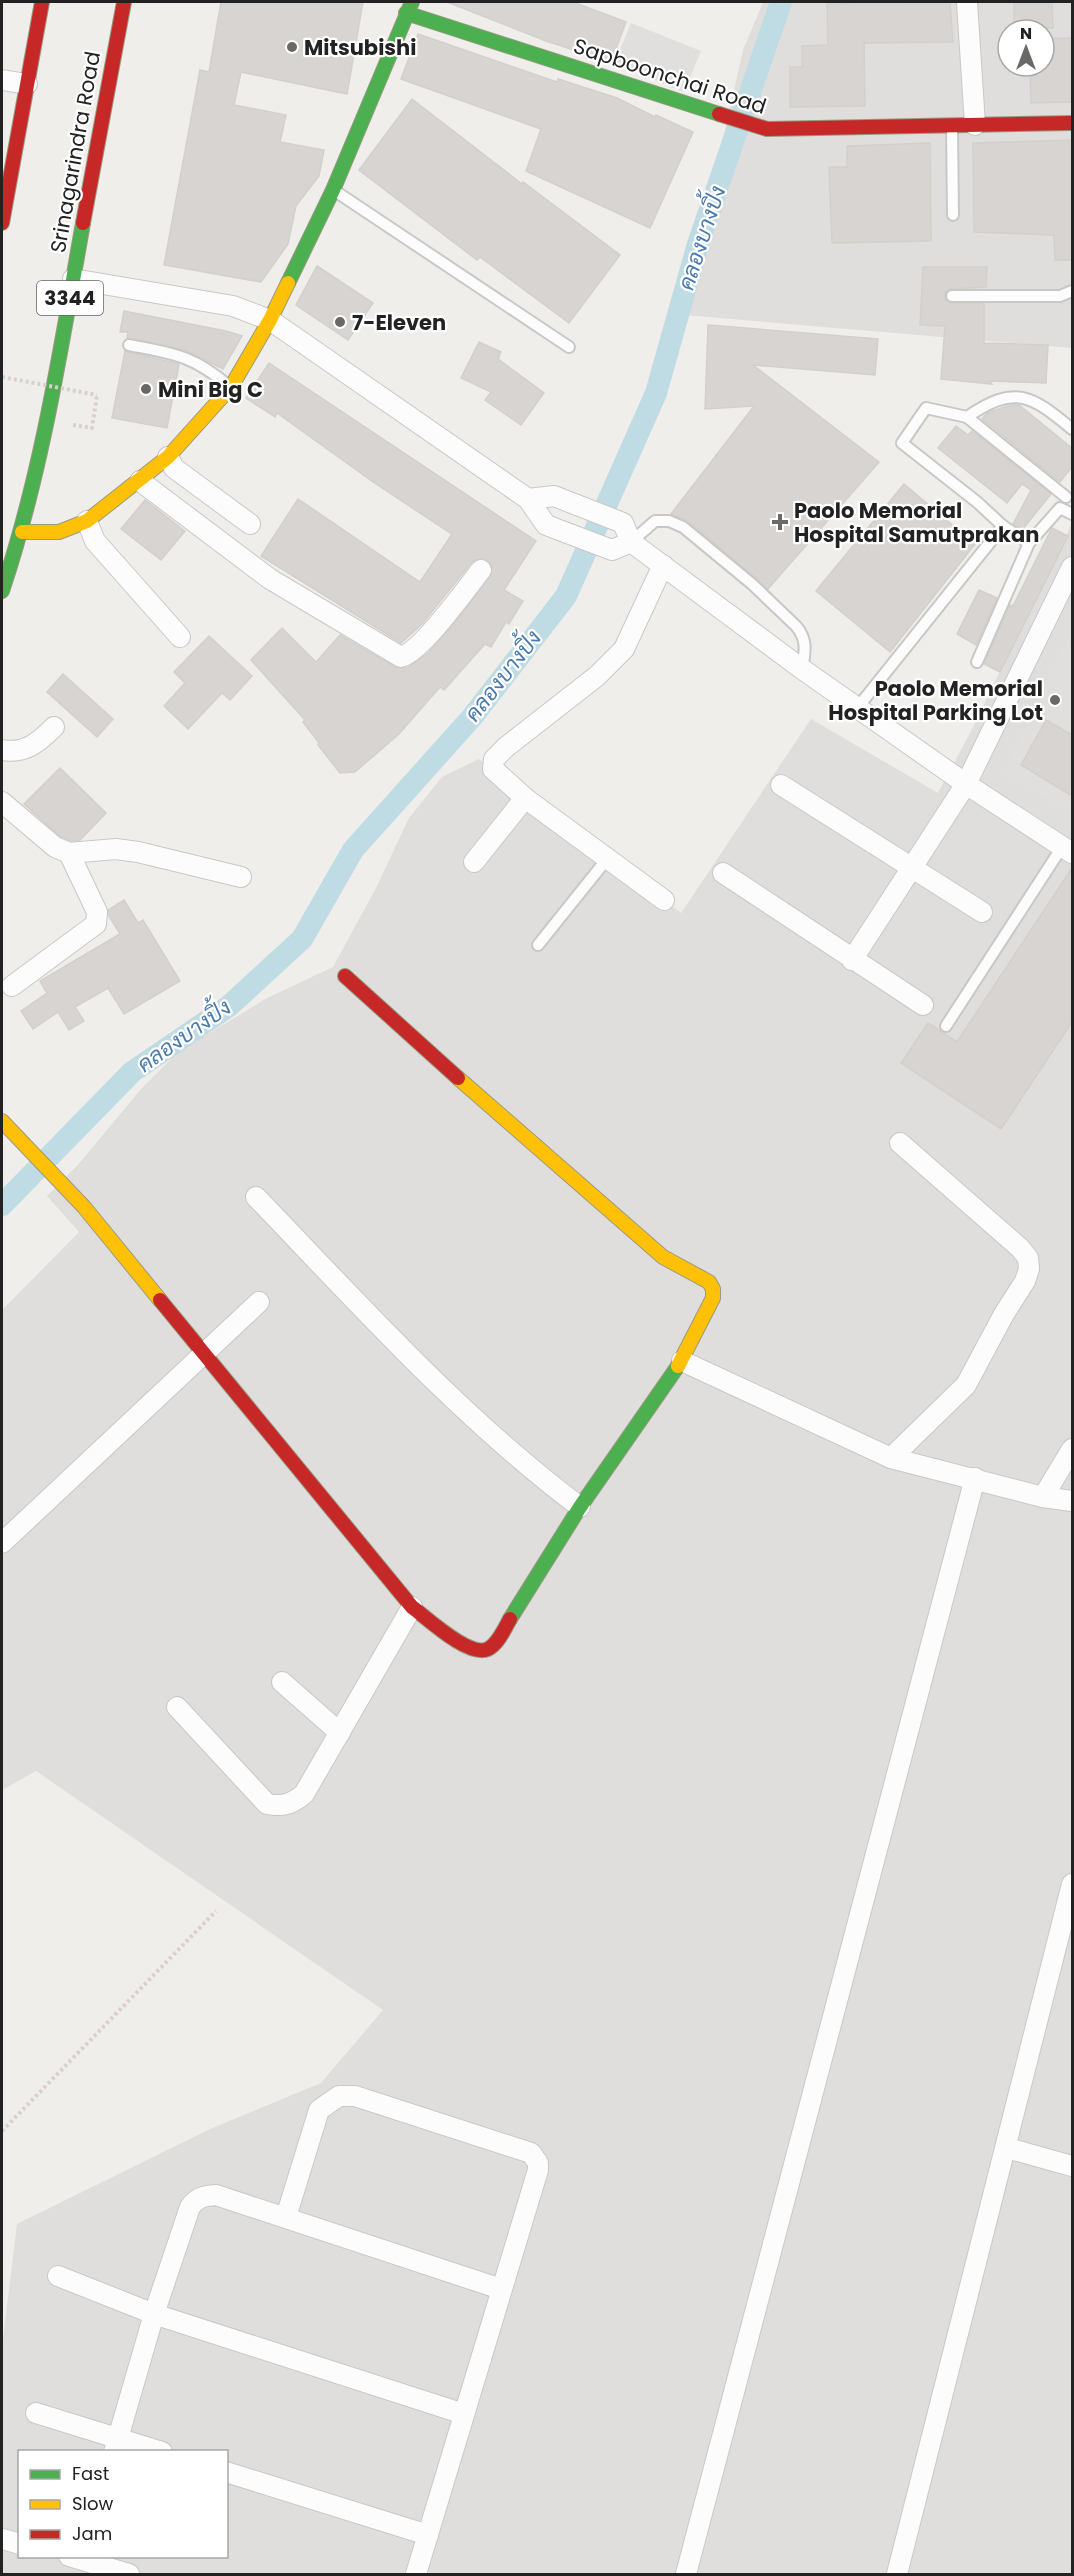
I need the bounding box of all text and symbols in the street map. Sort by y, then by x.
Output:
north arrow [996,18,1056,78]
text: N [1020,22,1032,45]
street label: Sapboonchai Road [570,31,770,121]
place label: Mitsubishi [304,33,416,62]
marker: Mitsubishi [285,40,299,54]
street label: Srinagarindra Road [43,49,107,255]
water label: คลองบางปิ้ง [668,181,733,294]
road number: 3344 [37,281,103,315]
place label: 7-Eleven [352,308,446,337]
marker: 7-Eleven [333,315,347,329]
place label: Mini Big C [158,375,263,404]
marker: Mini Big C [139,382,153,396]
place label: Paolo Memorial Hospital Samutprakan [794,496,1039,549]
marker: Paolo Memorial Hospital Samutprakan [771,513,789,531]
water label: คลองบางปิ้ง [455,622,549,728]
place label: Paolo Memorial Hospital Parking Lot [828,674,1043,727]
marker: Paolo Memorial Hospital Parking Lot [1048,693,1062,707]
water label: คลองบางปิ้ง [129,990,237,1080]
legend [18,2450,228,2558]
text: Fast [72,2461,109,2486]
text: Slow [72,2491,114,2516]
text: Jam [72,2521,112,2546]

